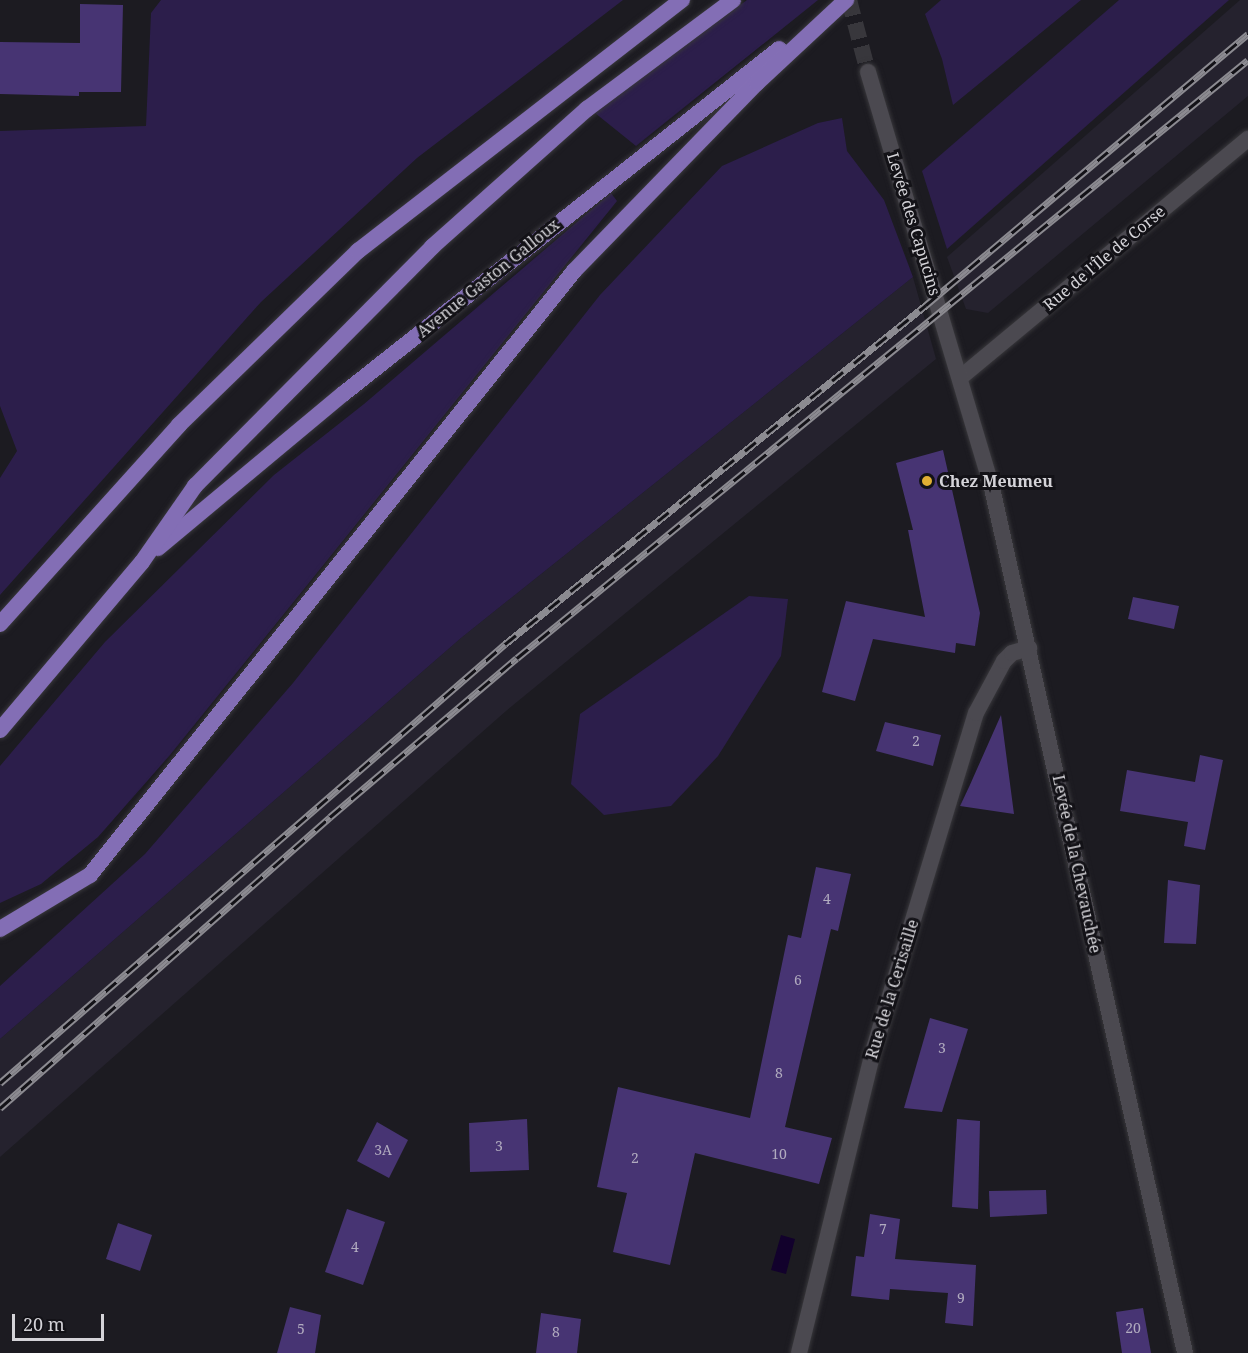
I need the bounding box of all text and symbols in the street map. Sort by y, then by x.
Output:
street label: Levée des Capucins [883,150,945,298]
street label: Rue de l'Île de Corse [1039,202,1169,314]
street label: Avenue Gaston Galloux [413,215,563,341]
place label: Chez Meumeu [939,471,1053,491]
marker: Chez Meumeu [920,474,934,488]
house number: 2 [912,733,920,749]
street label: Levée de la Chevauchée [1049,773,1105,955]
house number: 4 [823,891,831,907]
street label: Rue de la Cerisaille [862,917,922,1061]
house number: 6 [794,972,802,988]
house number: 3 [938,1040,946,1056]
house number: 8 [775,1065,783,1081]
house number: 3 [495,1138,503,1154]
house number: 3A [374,1142,392,1158]
house number: 10 [771,1146,787,1162]
house number: 2 [631,1150,639,1166]
house number: 7 [879,1221,887,1237]
house number: 4 [351,1239,359,1255]
house number: 9 [957,1290,965,1306]
scale bar [15,1302,106,1340]
text: 20 m [23,1312,65,1336]
house number: 20 [1125,1320,1141,1336]
house number: 5 [297,1321,305,1337]
house number: 8 [552,1324,560,1340]

